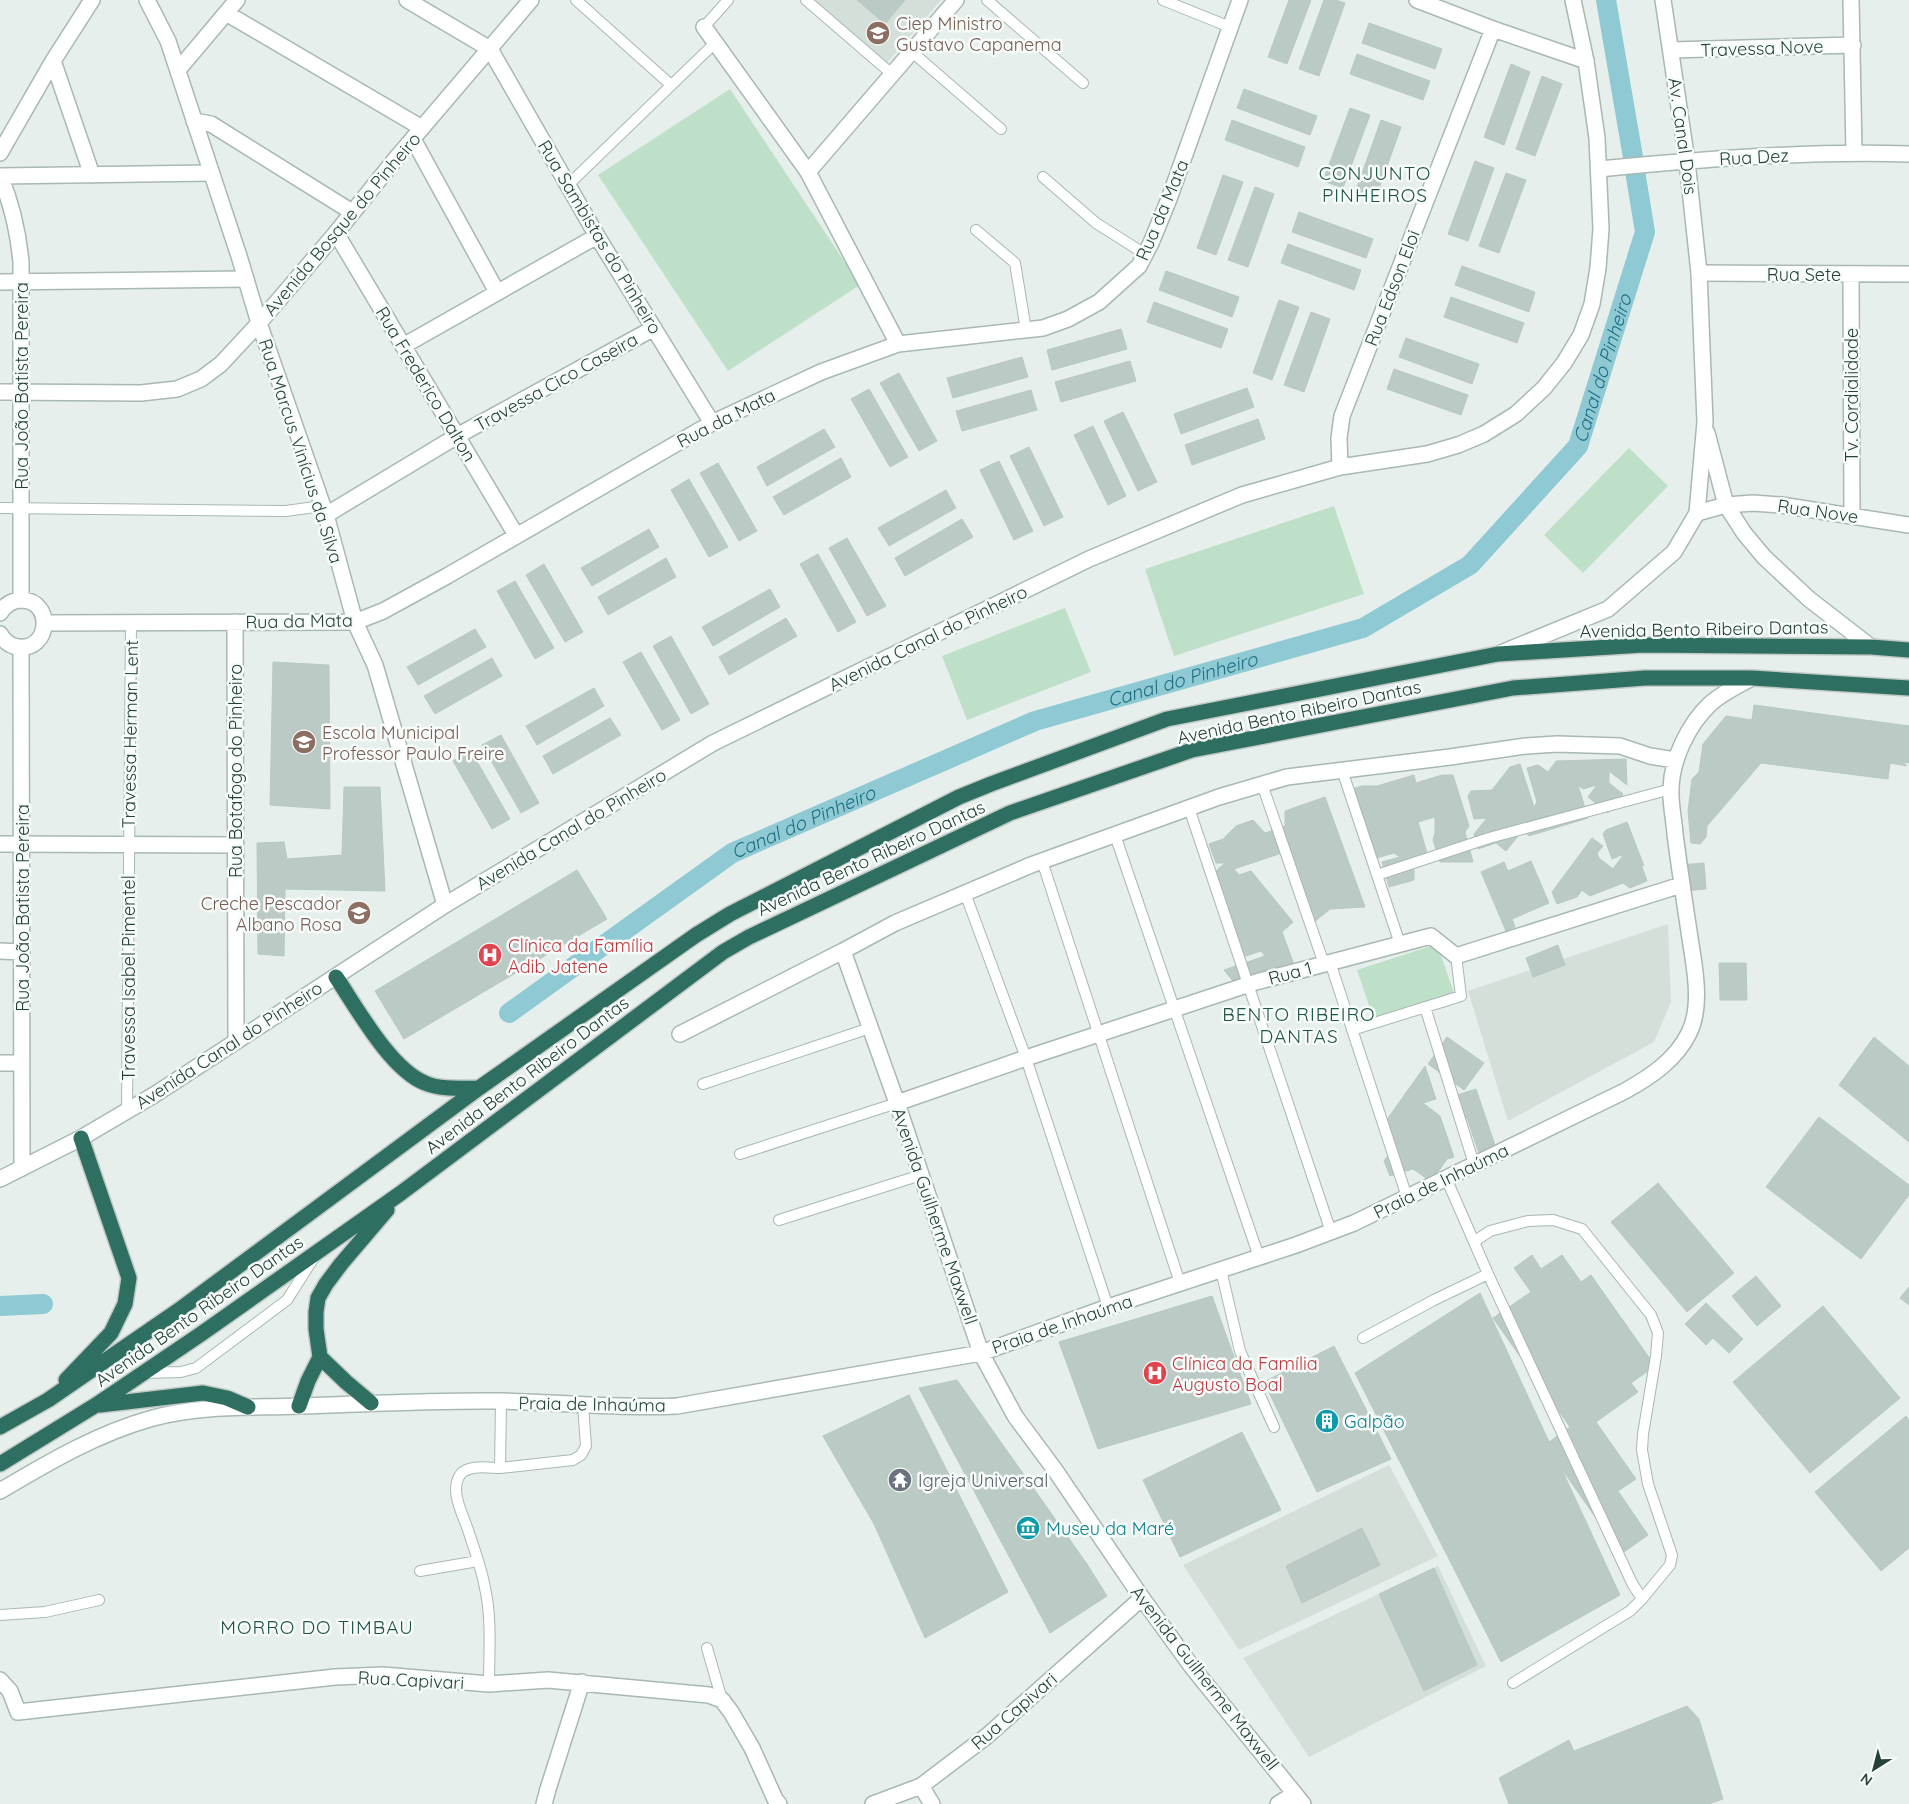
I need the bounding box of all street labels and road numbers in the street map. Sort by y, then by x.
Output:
street label: Travessa Nove [1700,34,1824,62]
street label: Av. Canal Dois [1663,76,1703,196]
street label: Avenida Bosque do Pinheiro [259,128,425,320]
street label: Rua Sambistas do Pinheiro [533,136,667,338]
street label: Rua Dez [1719,144,1789,170]
street label: Rua da Mata [1130,156,1194,264]
street label: Rua Edson Eloi [1359,227,1425,349]
street label: Rua Sete [1767,263,1841,286]
street label: Rua João Batista Pereira [10,282,33,490]
street label: Rua Frederico Dalton [371,302,481,466]
street label: Travessa Cico Caseira [470,328,642,436]
street label: Tv. Cordialidade [1840,328,1863,462]
street label: Rua Marcus Vinícius da Silva [254,336,348,566]
street label: Rua da Mata [673,383,779,453]
street label: Rua Nove [1776,494,1860,528]
street label: Avenida Canal do Pinheiro [825,580,1031,696]
street label: Rua da Mata [245,609,353,633]
street label: Avenida Bento Ribeiro Dantas [1579,615,1829,643]
street label: Travessa Herman Lent [117,640,143,828]
street label: Rua Botafogo do Pinheiro [224,664,247,878]
street label: Avenida Bento Ribeiro Dantas [1175,675,1423,749]
street label: Avenida Canal do Pinheiro [472,763,670,895]
street label: Avenida Bento Ribeiro Dantas [753,795,989,921]
street label: Rua João Batista Pereira [11,804,34,1012]
street label: Travessa Isabel Pimentel [117,875,140,1081]
street label: Rua 1 [1265,956,1315,990]
street label: Avenida Canal do Pinheiro [131,976,327,1114]
street label: Avenida Bento Ribeiro Dantas [421,991,633,1159]
street label: Avenida Guilherme Maxwell [887,1105,983,1327]
street label: Praia de Inhaúma [1370,1138,1512,1224]
street label: Avenida Bento Ribeiro Dantas [91,1230,307,1392]
street label: Praia de Inhaúma [989,1289,1135,1359]
street label: Praia de Inhaúma [518,1391,666,1417]
street label: Avenida Guilherme Maxwell [1126,1581,1284,1775]
street label: Rua Capivari [357,1666,465,1694]
street label: Rua Capivari [966,1667,1062,1755]

